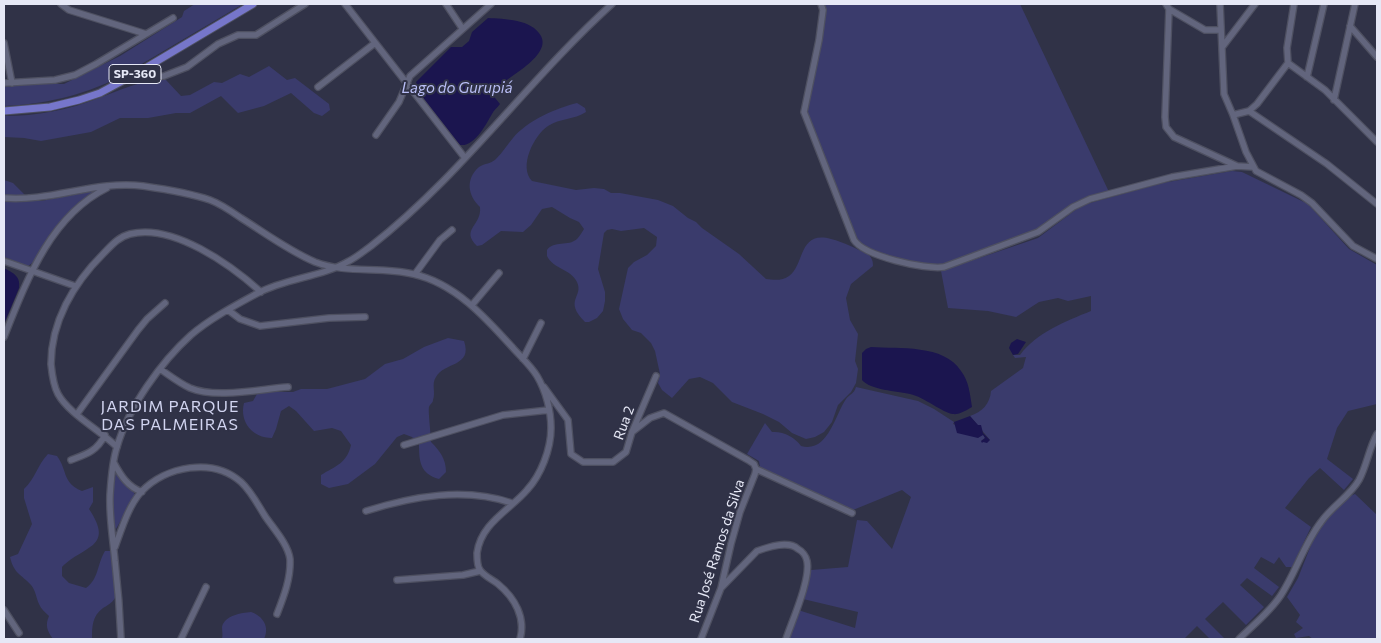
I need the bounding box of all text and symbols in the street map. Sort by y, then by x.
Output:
road number: SP-360 [109,64,161,84]
water label: Lago do Gurupiá [401,79,513,97]
district label: JARDIM PARQUE DAS PALMEIRAS [99,397,241,435]
street label: Rua 2 [610,404,638,442]
street label: Rua José Ramos da Silva [686,477,748,625]

